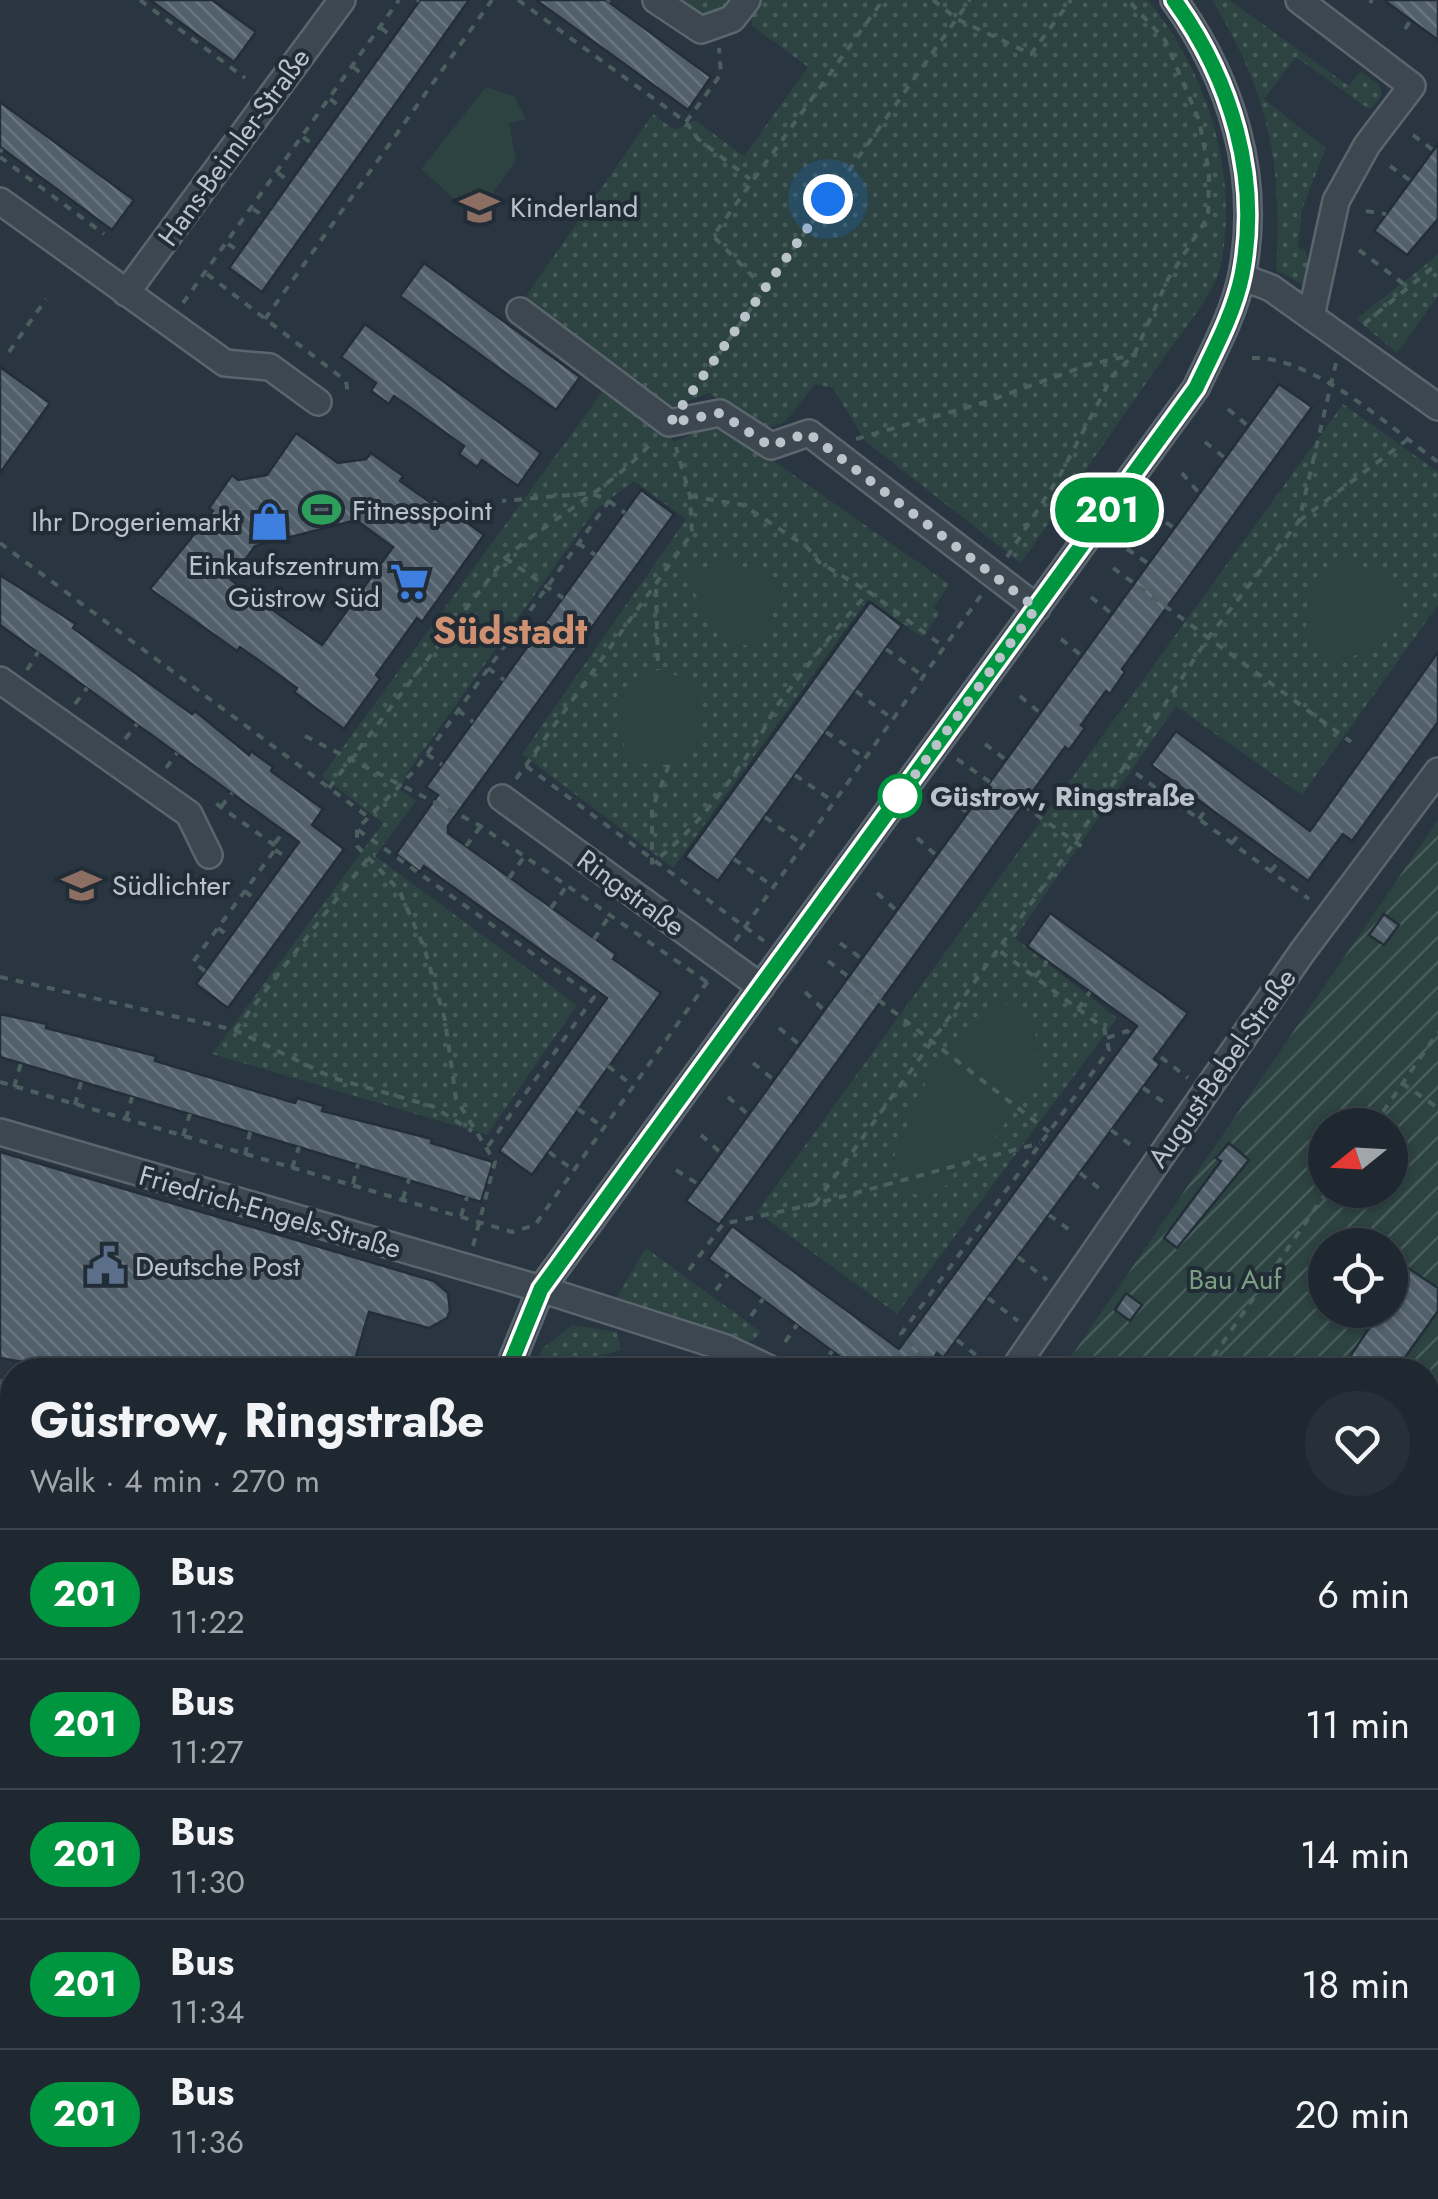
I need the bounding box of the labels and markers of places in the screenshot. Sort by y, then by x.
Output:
school or university icon: Kinderland [459,186,501,228]
place label: Kinderland [510,187,638,228]
sports icon: Fitnesspoint [301,489,343,531]
place label: Fitnesspoint [352,490,492,531]
shop icon: Ihr Drogeriemarkt [249,500,291,542]
place label: Ihr Drogeriemarkt [31,501,240,542]
place label: Einkaufszentrum Güstrow Süd [188,545,380,618]
supermarket icon: Einkaufszentrum Güstrow Süd [389,560,431,602]
marker: Güstrow, Ringstraße [879,775,921,817]
place label: Güstrow, Ringstraße [930,776,1195,817]
school or university icon: Südlichter [61,864,103,906]
place label: Südlichter [112,865,231,906]
public building icon: Deutsche Post [84,1245,126,1287]
place label: Deutsche Post [135,1246,300,1287]

